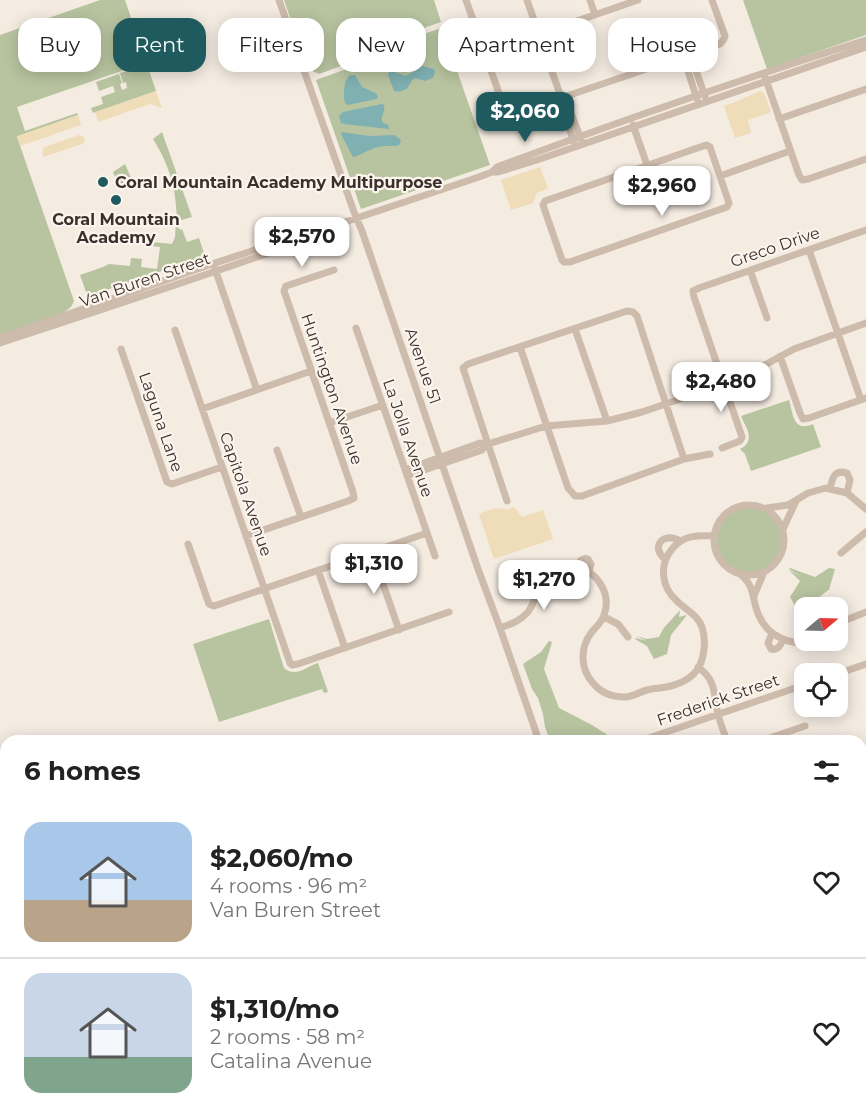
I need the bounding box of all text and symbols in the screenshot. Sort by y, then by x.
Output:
chip: Buy [18,18,101,72]
chip: Rent [113,18,206,72]
chip: Filters [218,18,324,72]
chip: New [336,18,426,72]
chip: Apartment [438,18,596,72]
chip: House [608,18,718,72]
pin: $2,060 [476,92,574,143]
text: $2,060 [490,99,560,123]
pin: $2,960 [613,166,711,217]
place label: Coral Mountain Academy Multipurpose [115,173,442,192]
text: $2,960 [627,173,697,197]
marker: Coral Mountain Academy Multipurpose [96,175,110,189]
marker: Coral Mountain Academy [109,193,123,207]
place label: Coral Mountain Academy [52,210,180,247]
pin: $2,570 [253,217,351,268]
street label: Greco Drive [728,223,822,271]
text: $2,570 [268,224,336,248]
street label: Van Buren Street [77,249,213,311]
street label: Huntington Avenue [297,311,367,467]
street label: Avenue 51 [401,325,445,407]
pin: $2,480 [672,362,770,413]
text: $2,480 [686,369,756,393]
street label: Laguna Lane [135,370,187,474]
street label: La Jolla Avenue [379,376,437,500]
street label: Capitola Avenue [216,429,276,559]
pin: $1,310 [325,544,423,595]
text: $1,310 [344,551,404,575]
pin: $1,270 [495,560,593,611]
text: $1,270 [512,567,576,591]
north arrow [794,597,848,651]
map controls [794,597,848,717]
button: locate [794,663,848,717]
street label: Frederick Street [654,670,782,730]
text: 6 homes [24,755,141,787]
icon: filters [810,755,843,788]
text: $2,060/mo [210,842,353,874]
icon: home [72,846,144,918]
icon: heart [810,866,843,899]
text: 4 rooms · 96 m² [210,874,367,898]
text: Van Buren Street [210,898,381,922]
text: $1,310/mo [210,993,339,1025]
icon: home [72,997,144,1069]
icon: heart [810,1017,843,1050]
text: 2 rooms · 58 m² [210,1025,365,1049]
text: Catalina Avenue [210,1049,372,1073]

